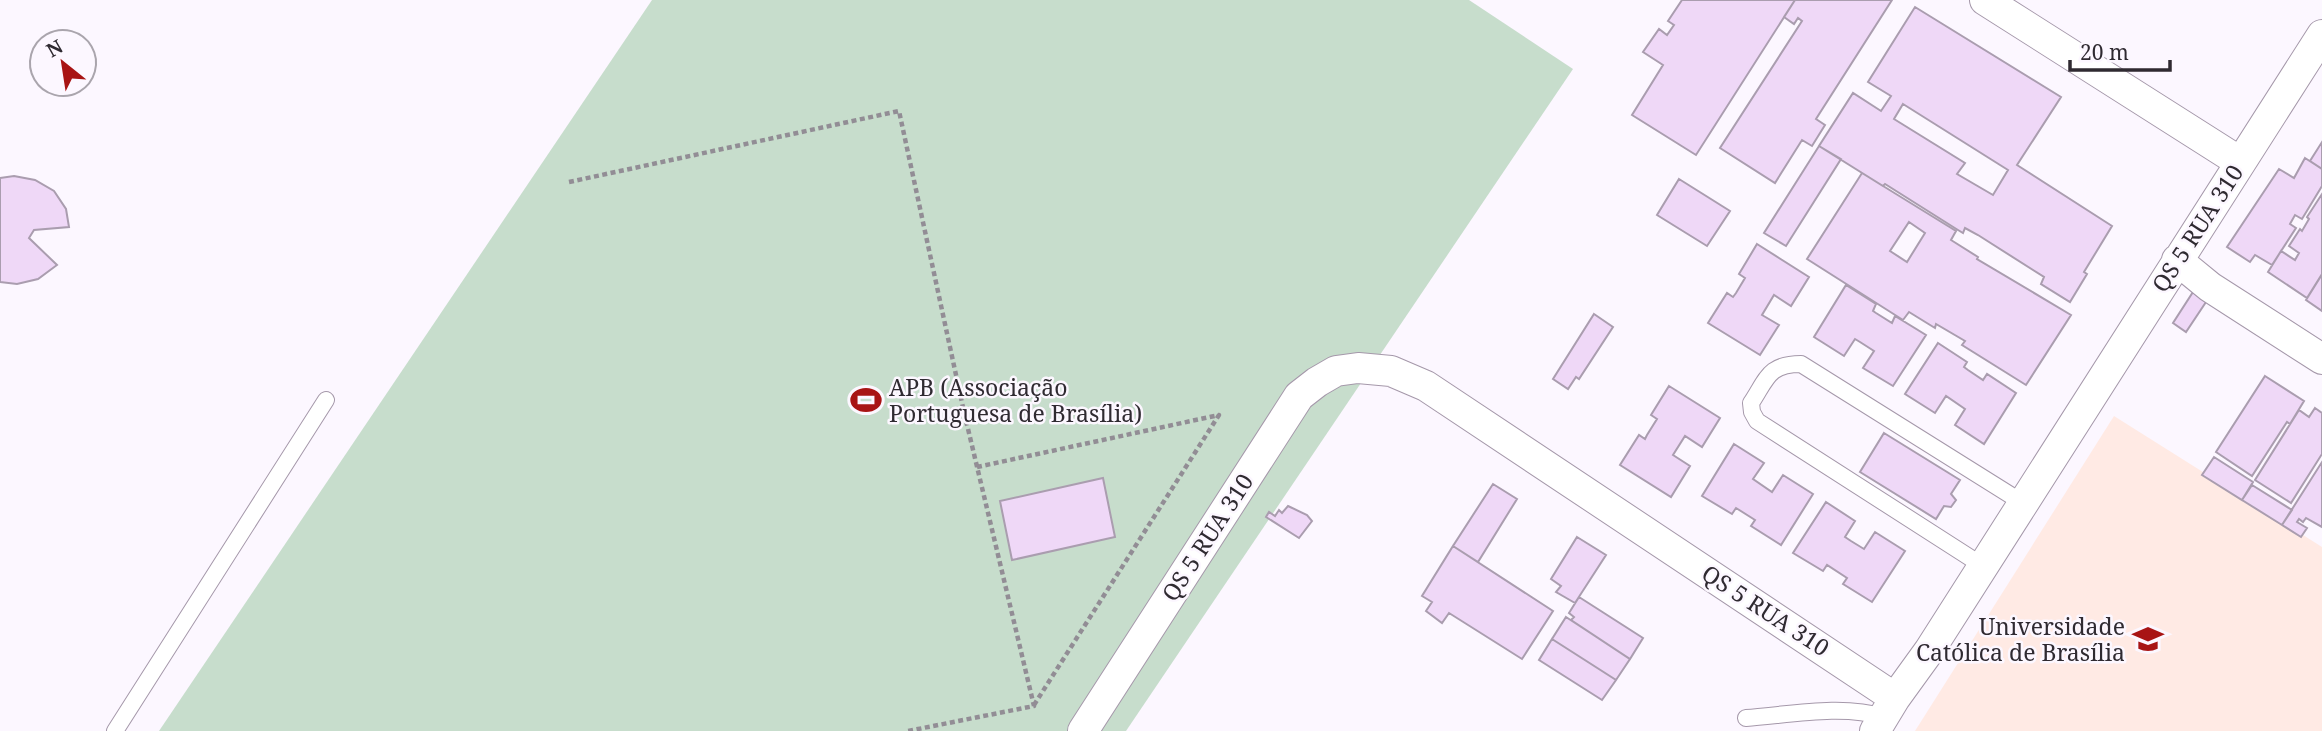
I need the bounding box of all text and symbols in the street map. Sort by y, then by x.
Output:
north arrow [28,28,98,98]
scale bar [2070,28,2170,72]
text: N [42,33,68,63]
text: 20 m [2080,38,2129,66]
street label: QS 5 RUA 310 [2144,158,2250,298]
place label: APB (Associação Portuguesa de Brasília) [889,371,1142,429]
sports icon: APB (Associação Portuguesa de Brasília) [849,383,883,417]
street label: QS 5 RUA 310 [1154,467,1260,607]
street label: QS 5 RUA 310 [1696,557,1836,663]
place label: Universidade Católica de Brasília [1916,610,2125,668]
school or university icon: Universidade Católica de Brasília [2131,622,2165,656]

